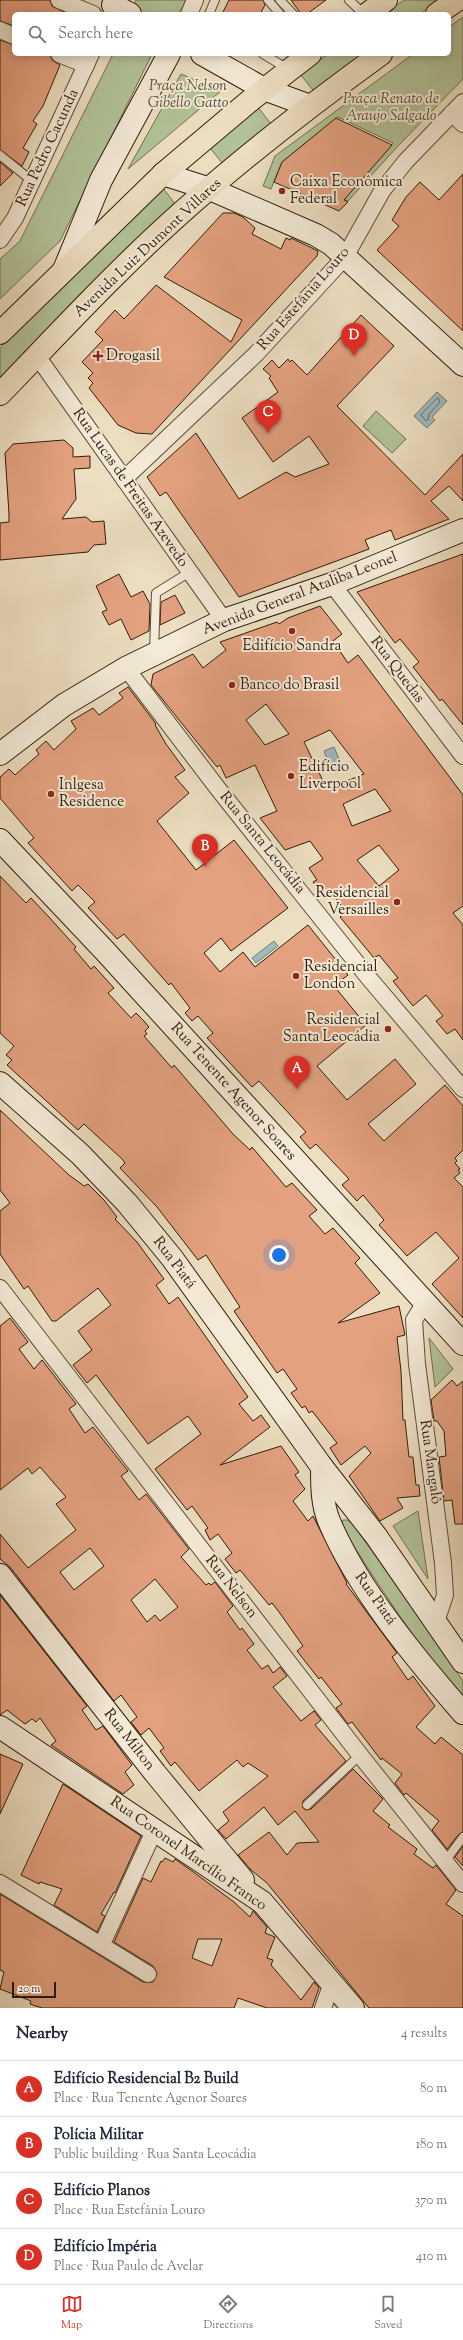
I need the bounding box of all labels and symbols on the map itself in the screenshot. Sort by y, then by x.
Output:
park label: Praça Nelson Gibello Gatto [148,76,229,114]
street label: Rua Pedro Cacunda [12,86,84,210]
park label: Praça Renato de Araujo Salgado [343,89,439,127]
place label: Caixa Econômica Federal [290,172,403,210]
street label: Avenida Luiz Dumont Villares [69,174,227,322]
marker: Caixa Econômica Federal [277,186,287,196]
street label: Rua Estefânia Louro [253,243,355,355]
pin: D [341,323,367,356]
place label: Drogasil [106,346,160,367]
marker: Drogasil [93,351,103,361]
pin: C [255,400,281,433]
street label: Rua Lucas de Freitas Azevedo [67,404,193,572]
street label: Avenida General Ataliba Leonel [200,547,400,641]
marker: Edifício Sandra [287,626,297,636]
street label: Rua Quedas [365,632,429,708]
place label: Edifício Sandra [243,636,342,657]
place label: Banco do Brasil [240,675,339,696]
marker: Banco do Brasil [227,680,237,690]
place label: Edifício Liverpool [299,757,361,795]
marker: Edifício Liverpool [286,771,296,781]
place label: Inlgesa Residence [59,775,124,813]
street label: Rua Santa Leocádia [214,787,310,899]
marker: Inlgesa Residence [46,789,56,799]
pin: B [192,834,218,867]
place label: Residencial Versailles [315,883,389,921]
marker: Residencial Versailles [392,897,402,907]
place label: Residencial London [304,957,378,995]
marker: Residencial London [291,971,301,981]
place label: Residencial Santa Leocádia [283,1010,380,1048]
street label: Rua Tenente Agenor Soares [166,1019,300,1165]
marker: Residencial Santa Leocádia [383,1024,393,1034]
pin: A [284,1056,310,1089]
street label: Rua Piatá [147,1233,201,1294]
your location [269,1245,289,1265]
street label: Rua Mangalô [414,1418,446,1506]
street label: Rua Nelson [200,1551,262,1623]
street label: Rua Piatá [349,1568,401,1630]
street label: Rua Milton [98,1705,160,1775]
street label: Rua Coronel Marcílio Franco [105,1792,271,1916]
scale bar [12,1980,56,1999]

